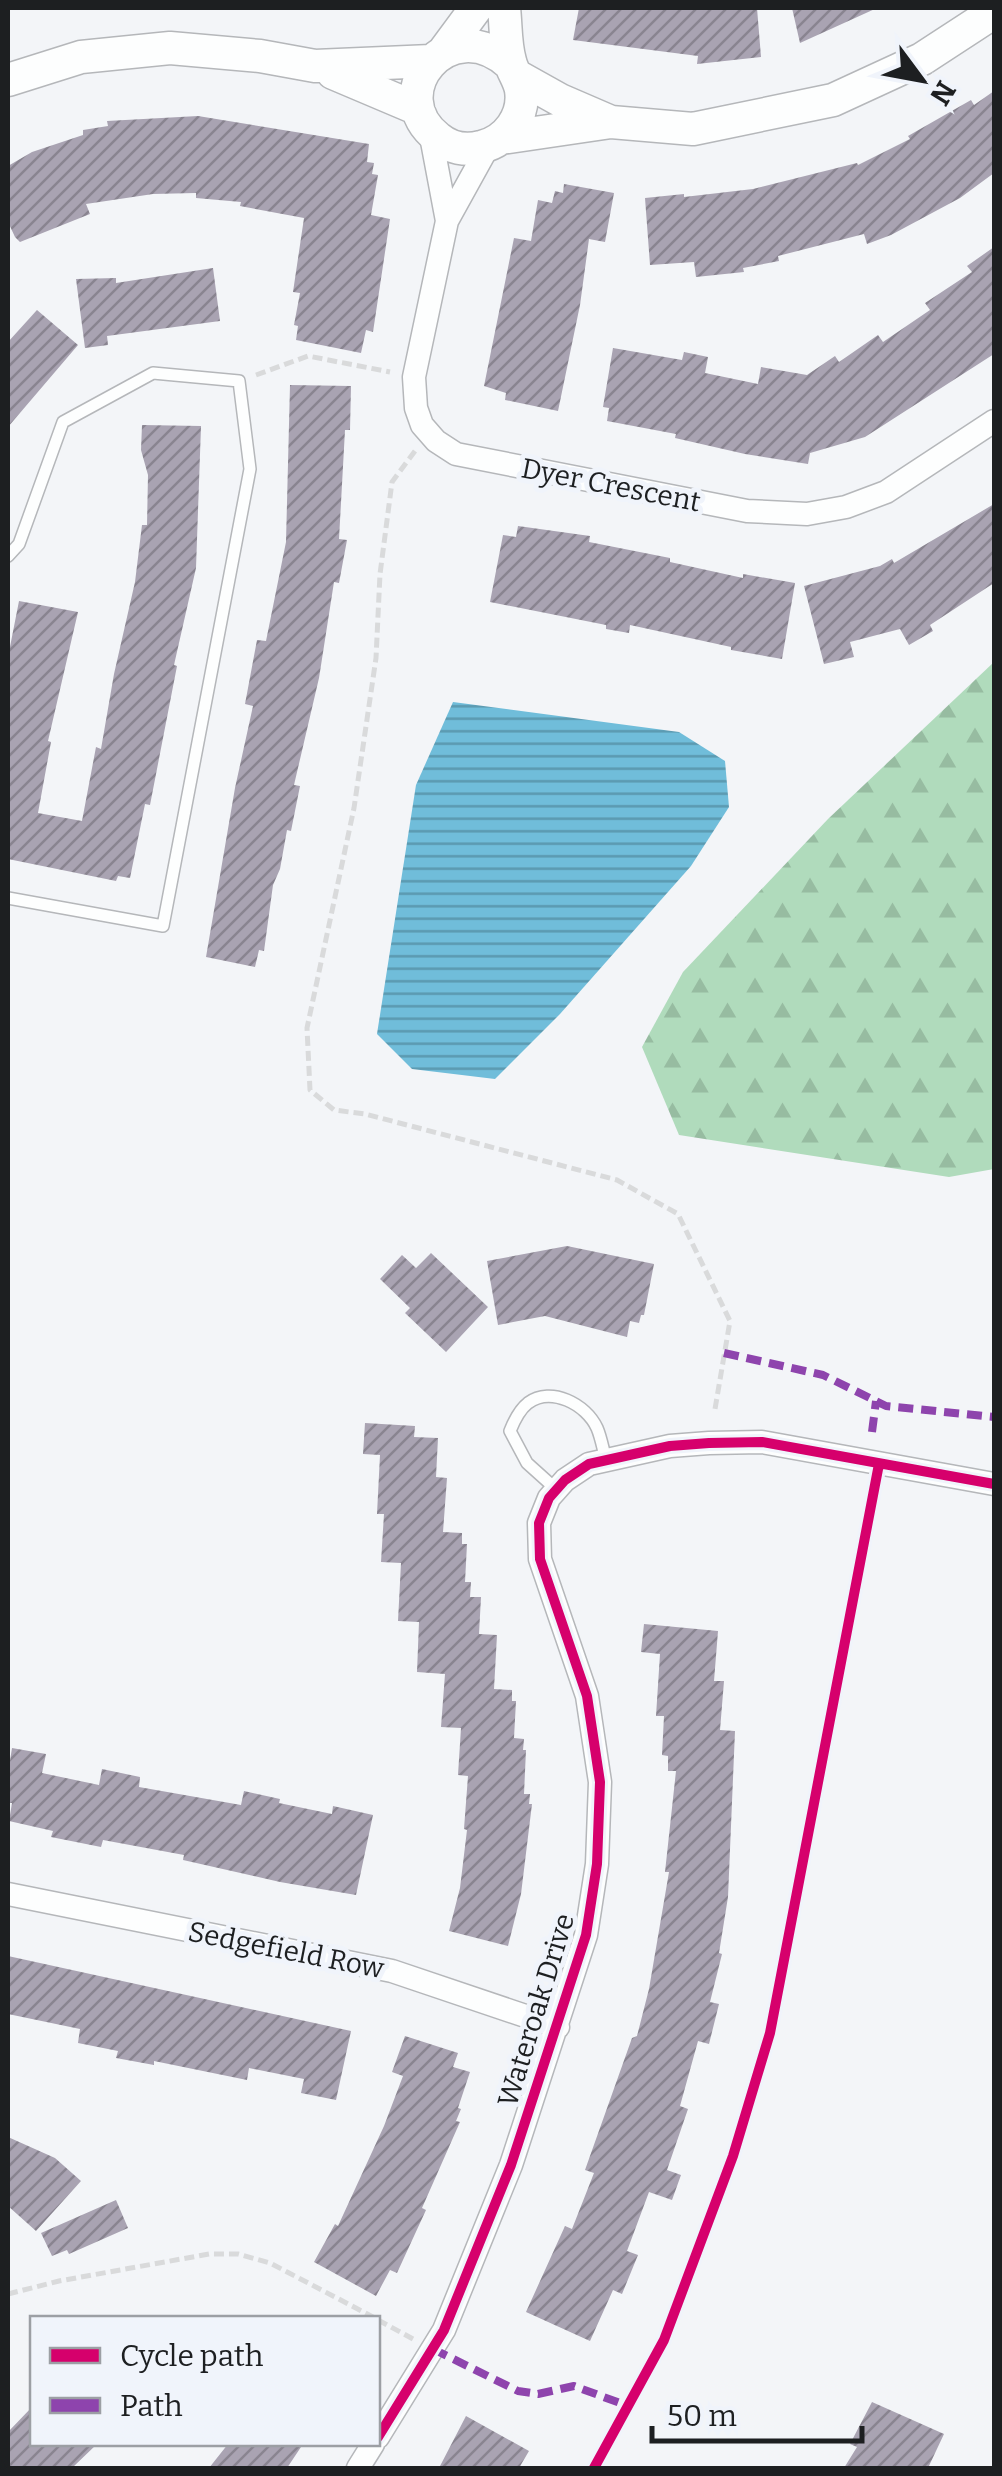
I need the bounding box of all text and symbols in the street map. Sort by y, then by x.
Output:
north arrow [872,30,972,130]
text: N [923,75,962,111]
street label: Dyer Crescent [519,451,703,519]
street label: Wateroak Drive [491,1909,581,2111]
street label: Sedgefield Row [185,1915,387,1985]
legend [30,2316,380,2446]
text: Cycle path [120,2338,264,2374]
scale bar [652,2381,862,2443]
text: Path [120,2388,183,2424]
text: 50 m [667,2398,737,2434]

